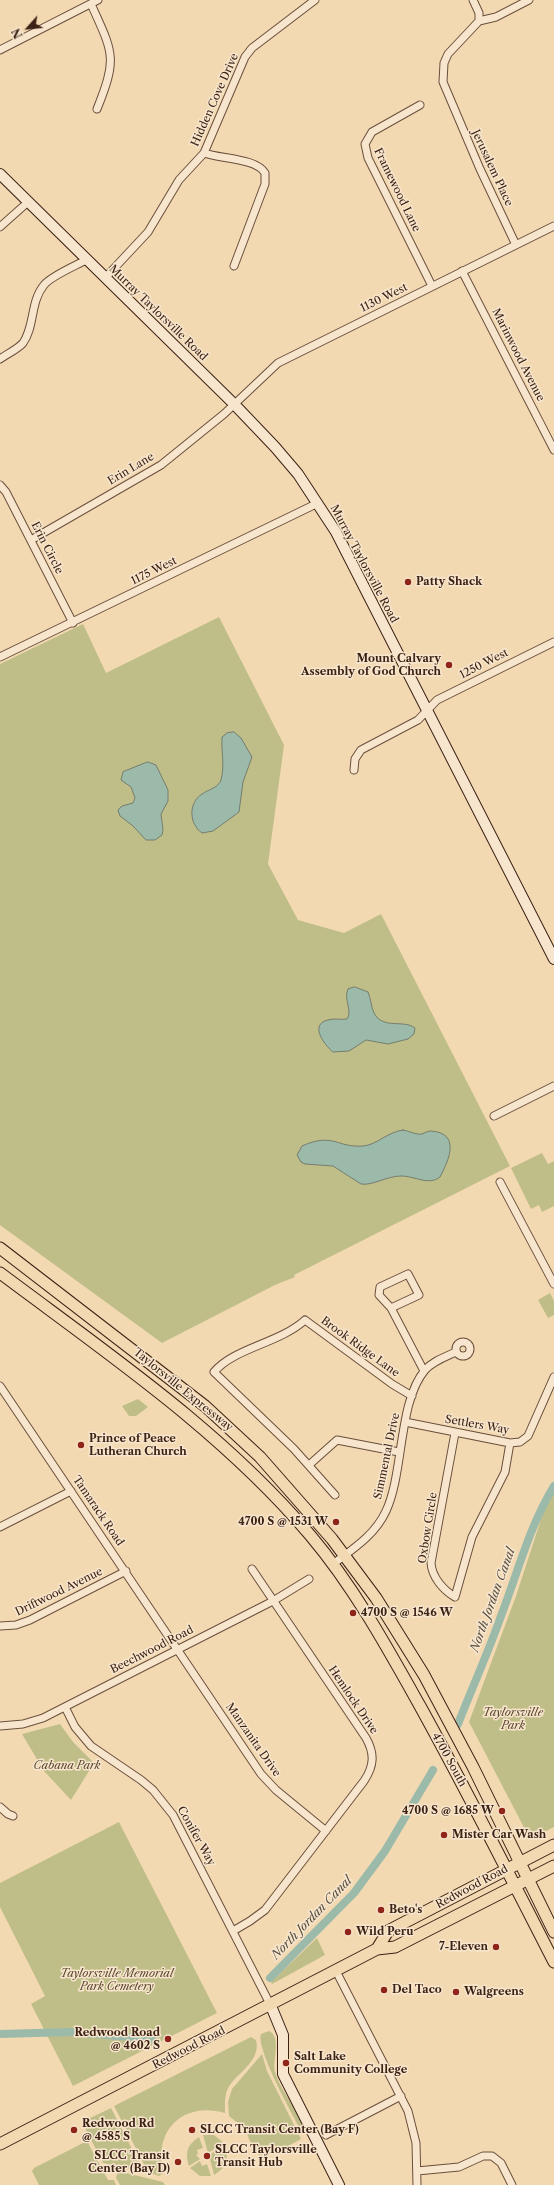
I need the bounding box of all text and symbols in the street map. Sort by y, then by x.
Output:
north arrow [8,8,48,48]
text: N [9,26,26,41]
street label: Hidden Cove Drive [189,51,241,149]
street label: Jerusalem Place [469,128,515,208]
street label: Framewood Lane [371,146,423,234]
street label: Murray Taylorsville Road [106,262,210,364]
street label: 1130 West [358,281,410,315]
street label: Marinwood Avenue [489,306,547,404]
street label: Erin Lane [106,450,156,488]
street label: Murray Taylorsville Road [327,503,401,625]
street label: Erin Circle [28,520,66,576]
street label: 1175 West [129,554,179,588]
place label: Patty Shack [416,575,482,589]
marker: Patty Shack [403,577,413,587]
street label: 1250 West [458,646,510,682]
place label: Mount Calvary Assembly of God Church [301,652,441,678]
marker: Mount Calvary Assembly of God Church [444,660,454,670]
street label: Brook Ridge Lane [318,1314,402,1380]
street label: Taylorsville Expressway [130,1346,236,1434]
street label: Simmental Drive [371,1412,403,1500]
street label: Settlers Way [444,1413,510,1437]
place label: Prince of Peace Lutheran Church [89,1432,187,1458]
marker: Prince of Peace Lutheran Church [76,1440,86,1450]
street label: Tamarack Road [70,1473,126,1549]
street label: Oxbow Circle [416,1491,440,1565]
place label: 4700 S @ 1531 W [238,1515,328,1529]
marker: 4700 S @ 1531 W [331,1517,341,1527]
water label: North Jordan Canal [467,1546,519,1654]
street label: Driftwood Avenue [13,1565,105,1619]
place label: 4700 S @ 1546 W [361,1606,453,1620]
marker: 4700 S @ 1546 W [348,1608,358,1618]
street label: Beechwood Road [108,1623,196,1677]
street label: Hemlock Drive [325,1663,381,1737]
street label: Manzanita Drive [223,1701,283,1779]
park label: Taylorsville Park [483,1706,543,1732]
street label: 4700 South [429,1731,469,1789]
park label: Cabana Park [34,1759,100,1773]
street label: Conifer Way [174,1804,218,1868]
place label: 4700 S @ 1685 W [402,1804,494,1818]
marker: 4700 S @ 1685 W [497,1806,507,1816]
place label: Mister Car Wash [452,1828,546,1842]
marker: Mister Car Wash [439,1830,449,1840]
street label: Redwood Road [434,1862,510,1912]
water label: North Jordan Canal [269,1873,355,1963]
place label: Beto's [389,1903,422,1917]
marker: Beto's [376,1905,386,1915]
place label: Wild Peru [356,1925,413,1939]
marker: Wild Peru [343,1927,353,1937]
place label: 7-Eleven [439,1940,488,1954]
marker: 7-Eleven [491,1942,501,1952]
park label: Taylorsville Memorial Park Cemetery [61,1967,173,1993]
place label: Del Taco [392,1983,442,1997]
marker: Del Taco [379,1985,389,1995]
place label: Walgreens [464,1985,524,1999]
marker: Walgreens [451,1987,461,1997]
street label: Redwood Road [150,2024,228,2072]
place label: Redwood Road @ 4602 S [74,2026,160,2052]
marker: Redwood Road @ 4602 S [163,2034,173,2044]
place label: Salt Lake Community College [294,2050,407,2076]
marker: Salt Lake Community College [281,2058,291,2068]
place label: Redwood Rd @ 4585 S [82,2117,154,2143]
place label: SLCC Transit Center (Bay F) [200,2123,359,2137]
marker: Redwood Rd @ 4585 S [69,2125,79,2135]
marker: SLCC Transit Center (Bay F) [187,2125,197,2135]
place label: SLCC Taylorsville Transit Hub [215,2143,317,2169]
place label: SLCC Transit Center (Bay D) [88,2149,170,2175]
marker: SLCC Taylorsville Transit Hub [202,2151,212,2161]
marker: SLCC Transit Center (Bay D) [173,2157,183,2167]

